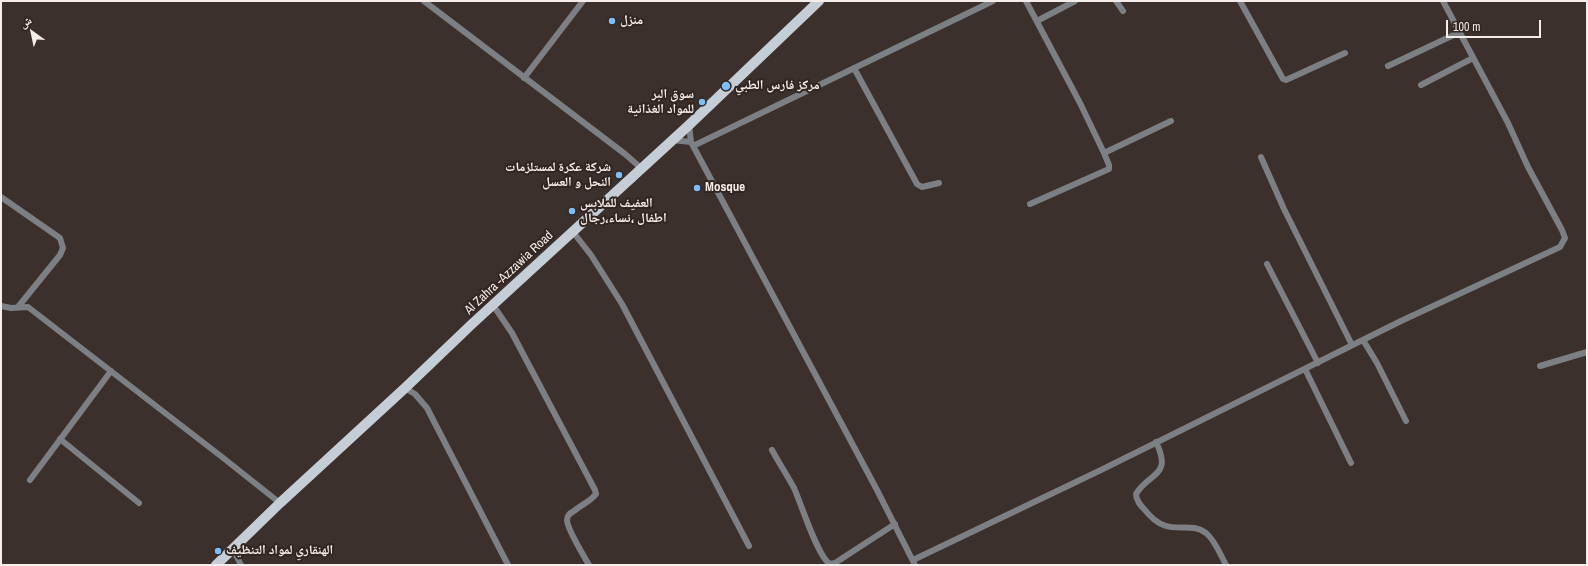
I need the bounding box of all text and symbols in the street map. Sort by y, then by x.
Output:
north arrow [12,12,52,52]
scale bar [1448,12,1543,38]
text: ش [17,13,34,31]
place label: منزل [620,13,643,29]
marker: منزل [607,16,617,26]
text: 100 m [1453,19,1480,35]
place label: مركز فارس الطبي [735,78,820,94]
marker: مركز فارس الطبي [720,80,732,92]
place label: سوق البر للمواد الغذائية [627,87,694,118]
marker: سوق البر للمواد الغذائية [697,97,707,107]
place label: شركة عكرة لمستلزمات النحل و العسل [505,160,611,191]
marker: شركة عكرة لمستلزمات النحل و العسل [614,170,624,180]
place label: Mosque [705,180,745,196]
marker: Mosque [692,183,702,193]
place label: العفيف للملابس اطفال ،نساء،رجال [580,196,667,227]
marker: العفيف للملابس اطفال ،نساء،رجال [567,206,577,216]
street label: Al Zahra -Azzawia Road [461,228,557,318]
place label: الهنقاري لمواد التنظيف [226,543,333,559]
marker: الهنقاري لمواد التنظيف [213,546,223,556]

